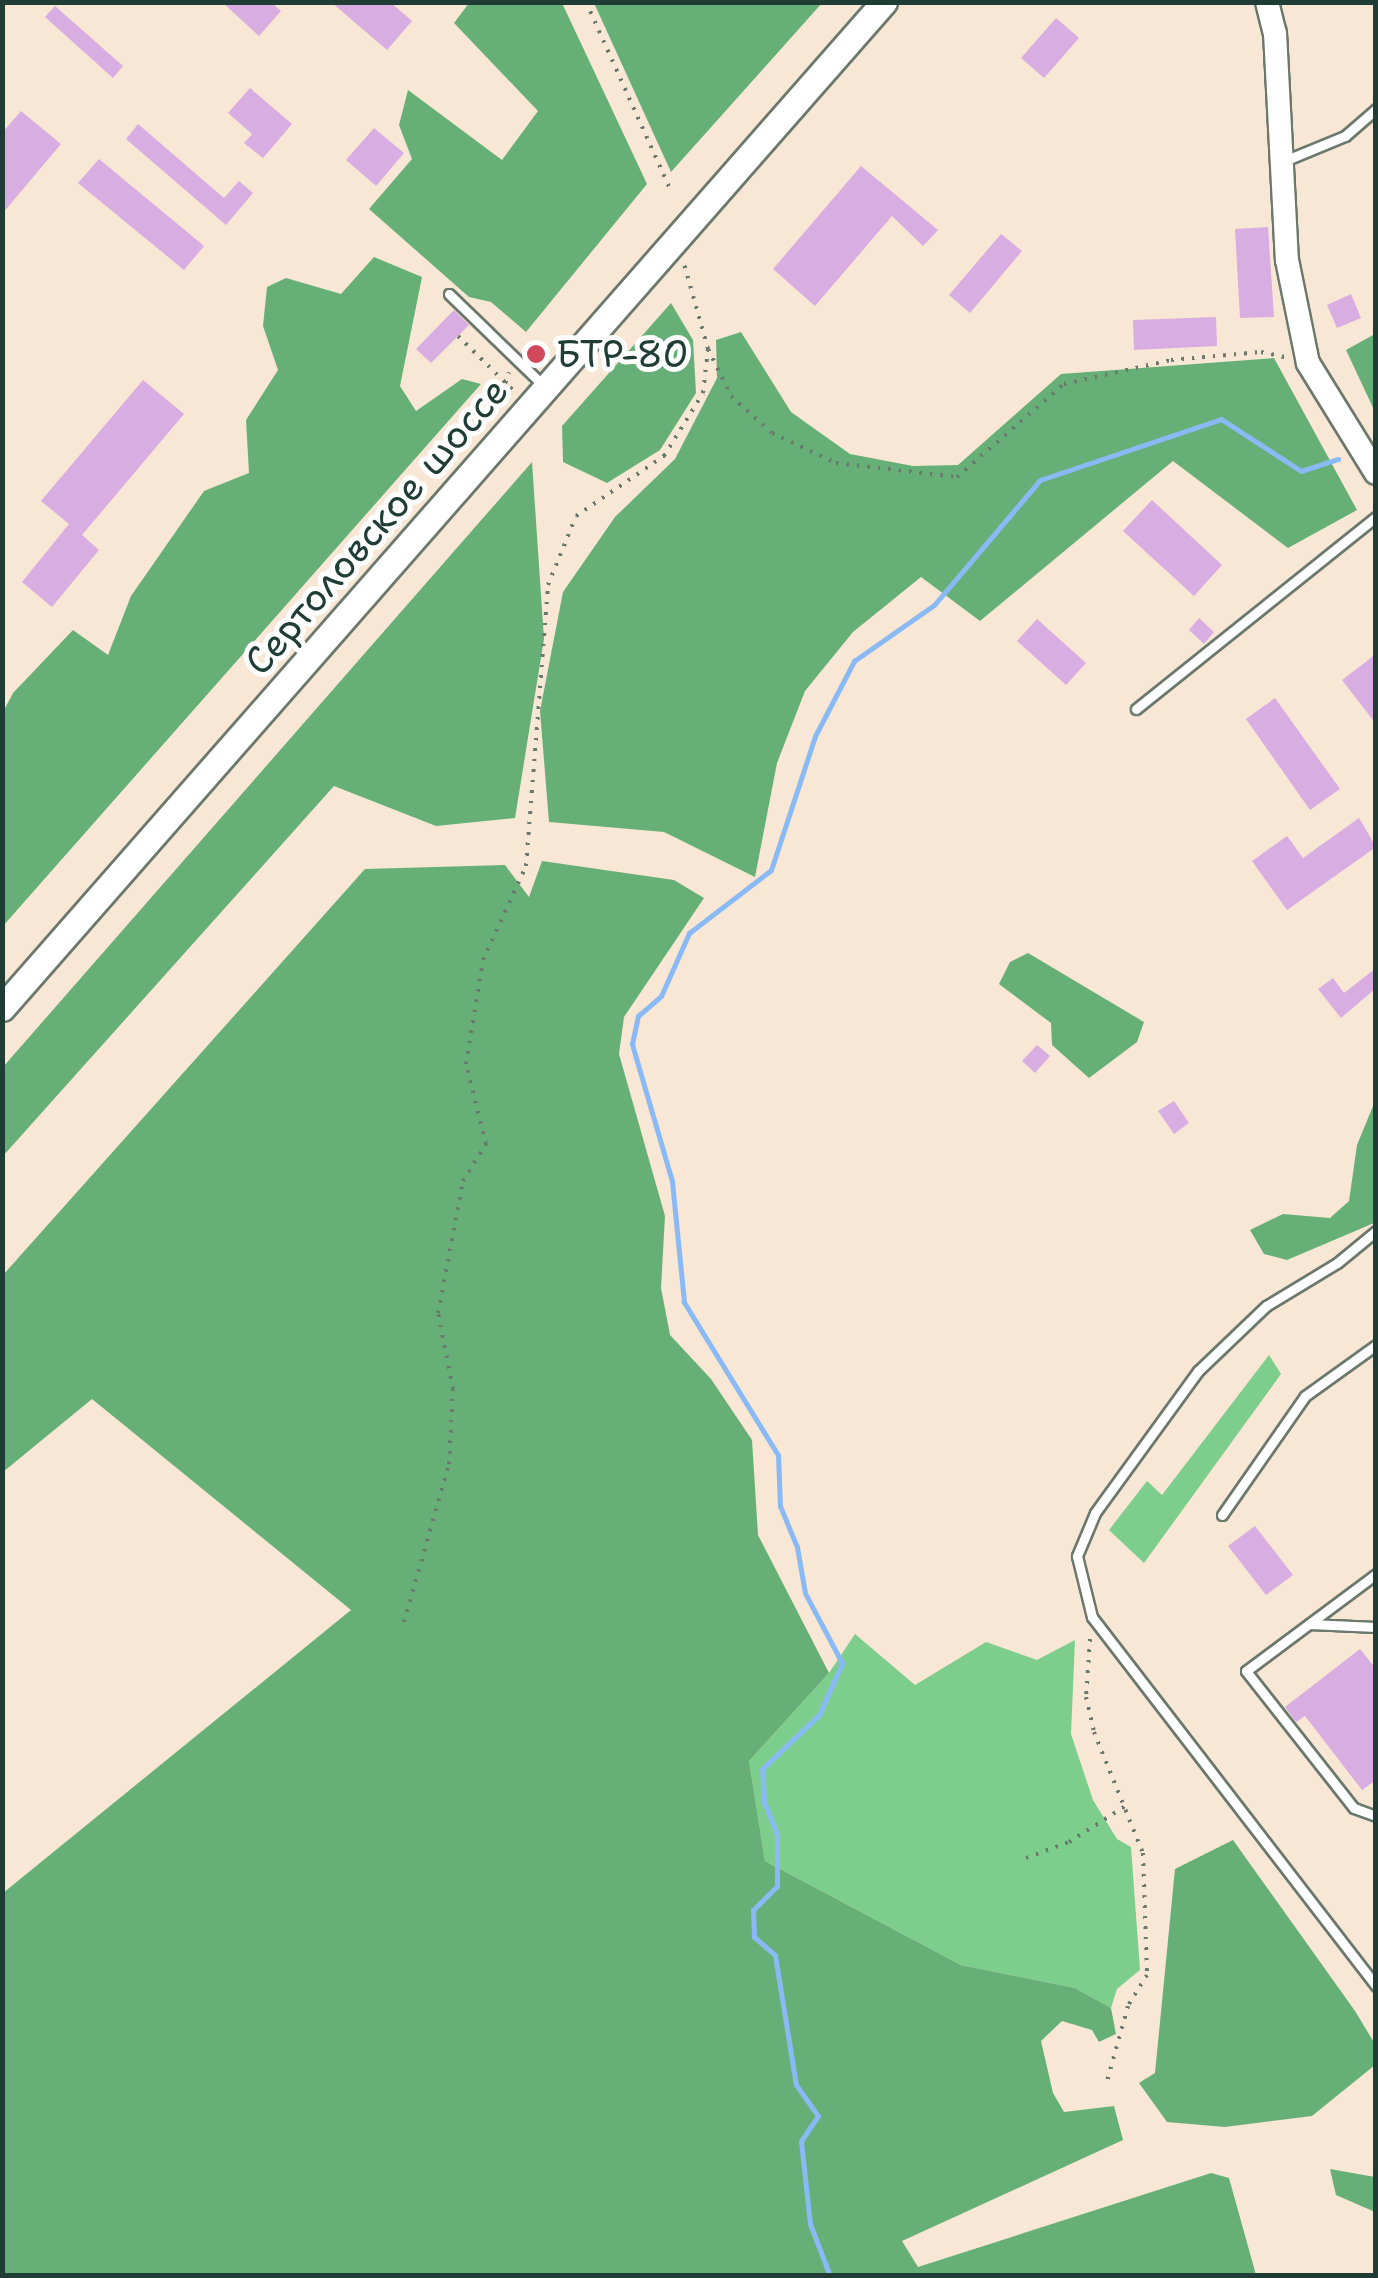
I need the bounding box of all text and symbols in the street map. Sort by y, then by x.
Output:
place label: БТР-80 [556,331,689,377]
marker: БТР-80 [525,343,547,365]
street label: Сертоловское шоссе [235,368,517,684]

